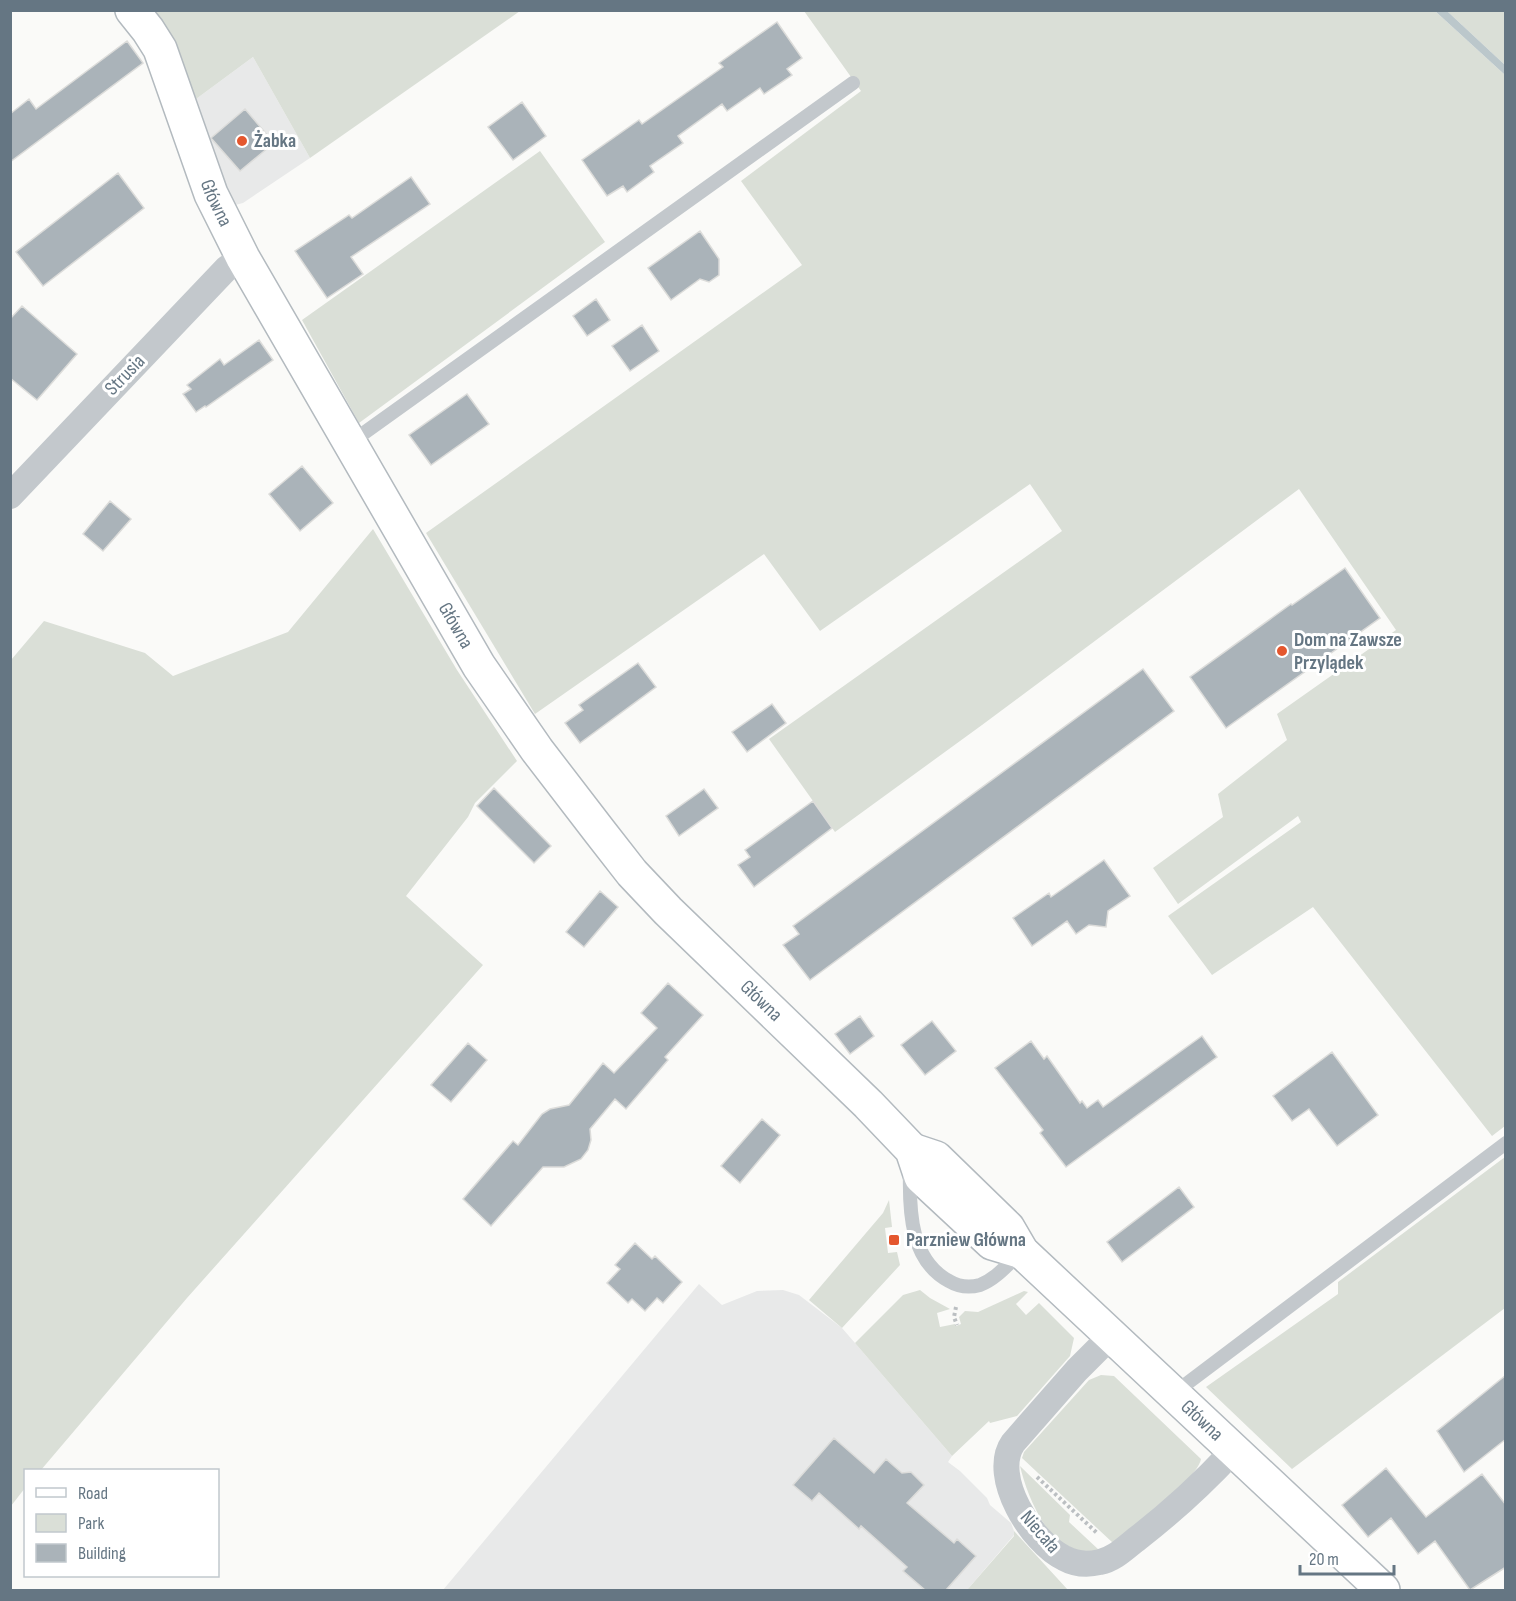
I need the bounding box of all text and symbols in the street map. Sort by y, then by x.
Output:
place label: Żabka [254,129,296,153]
marker: Żabka [235,134,249,148]
street label: Główna [195,176,237,231]
street label: Strusia [100,350,150,400]
street label: Główna [433,598,478,653]
place label: Dom na Zawsze Przylądek [1294,628,1402,675]
marker: Dom na Zawsze Przylądek [1275,644,1289,658]
street label: Główna [735,975,787,1027]
place label: Parzniew Główna [906,1228,1026,1252]
marker: Parzniew Główna [887,1233,901,1247]
street label: Główna [1176,1395,1228,1446]
legend [24,1469,219,1577]
text: Road [78,1483,108,1504]
street label: Niecała [1015,1506,1065,1558]
text: Park [78,1513,104,1534]
scale bar [1300,1538,1394,1576]
text: Building [78,1543,126,1564]
text: 20 m [1309,1549,1339,1570]

